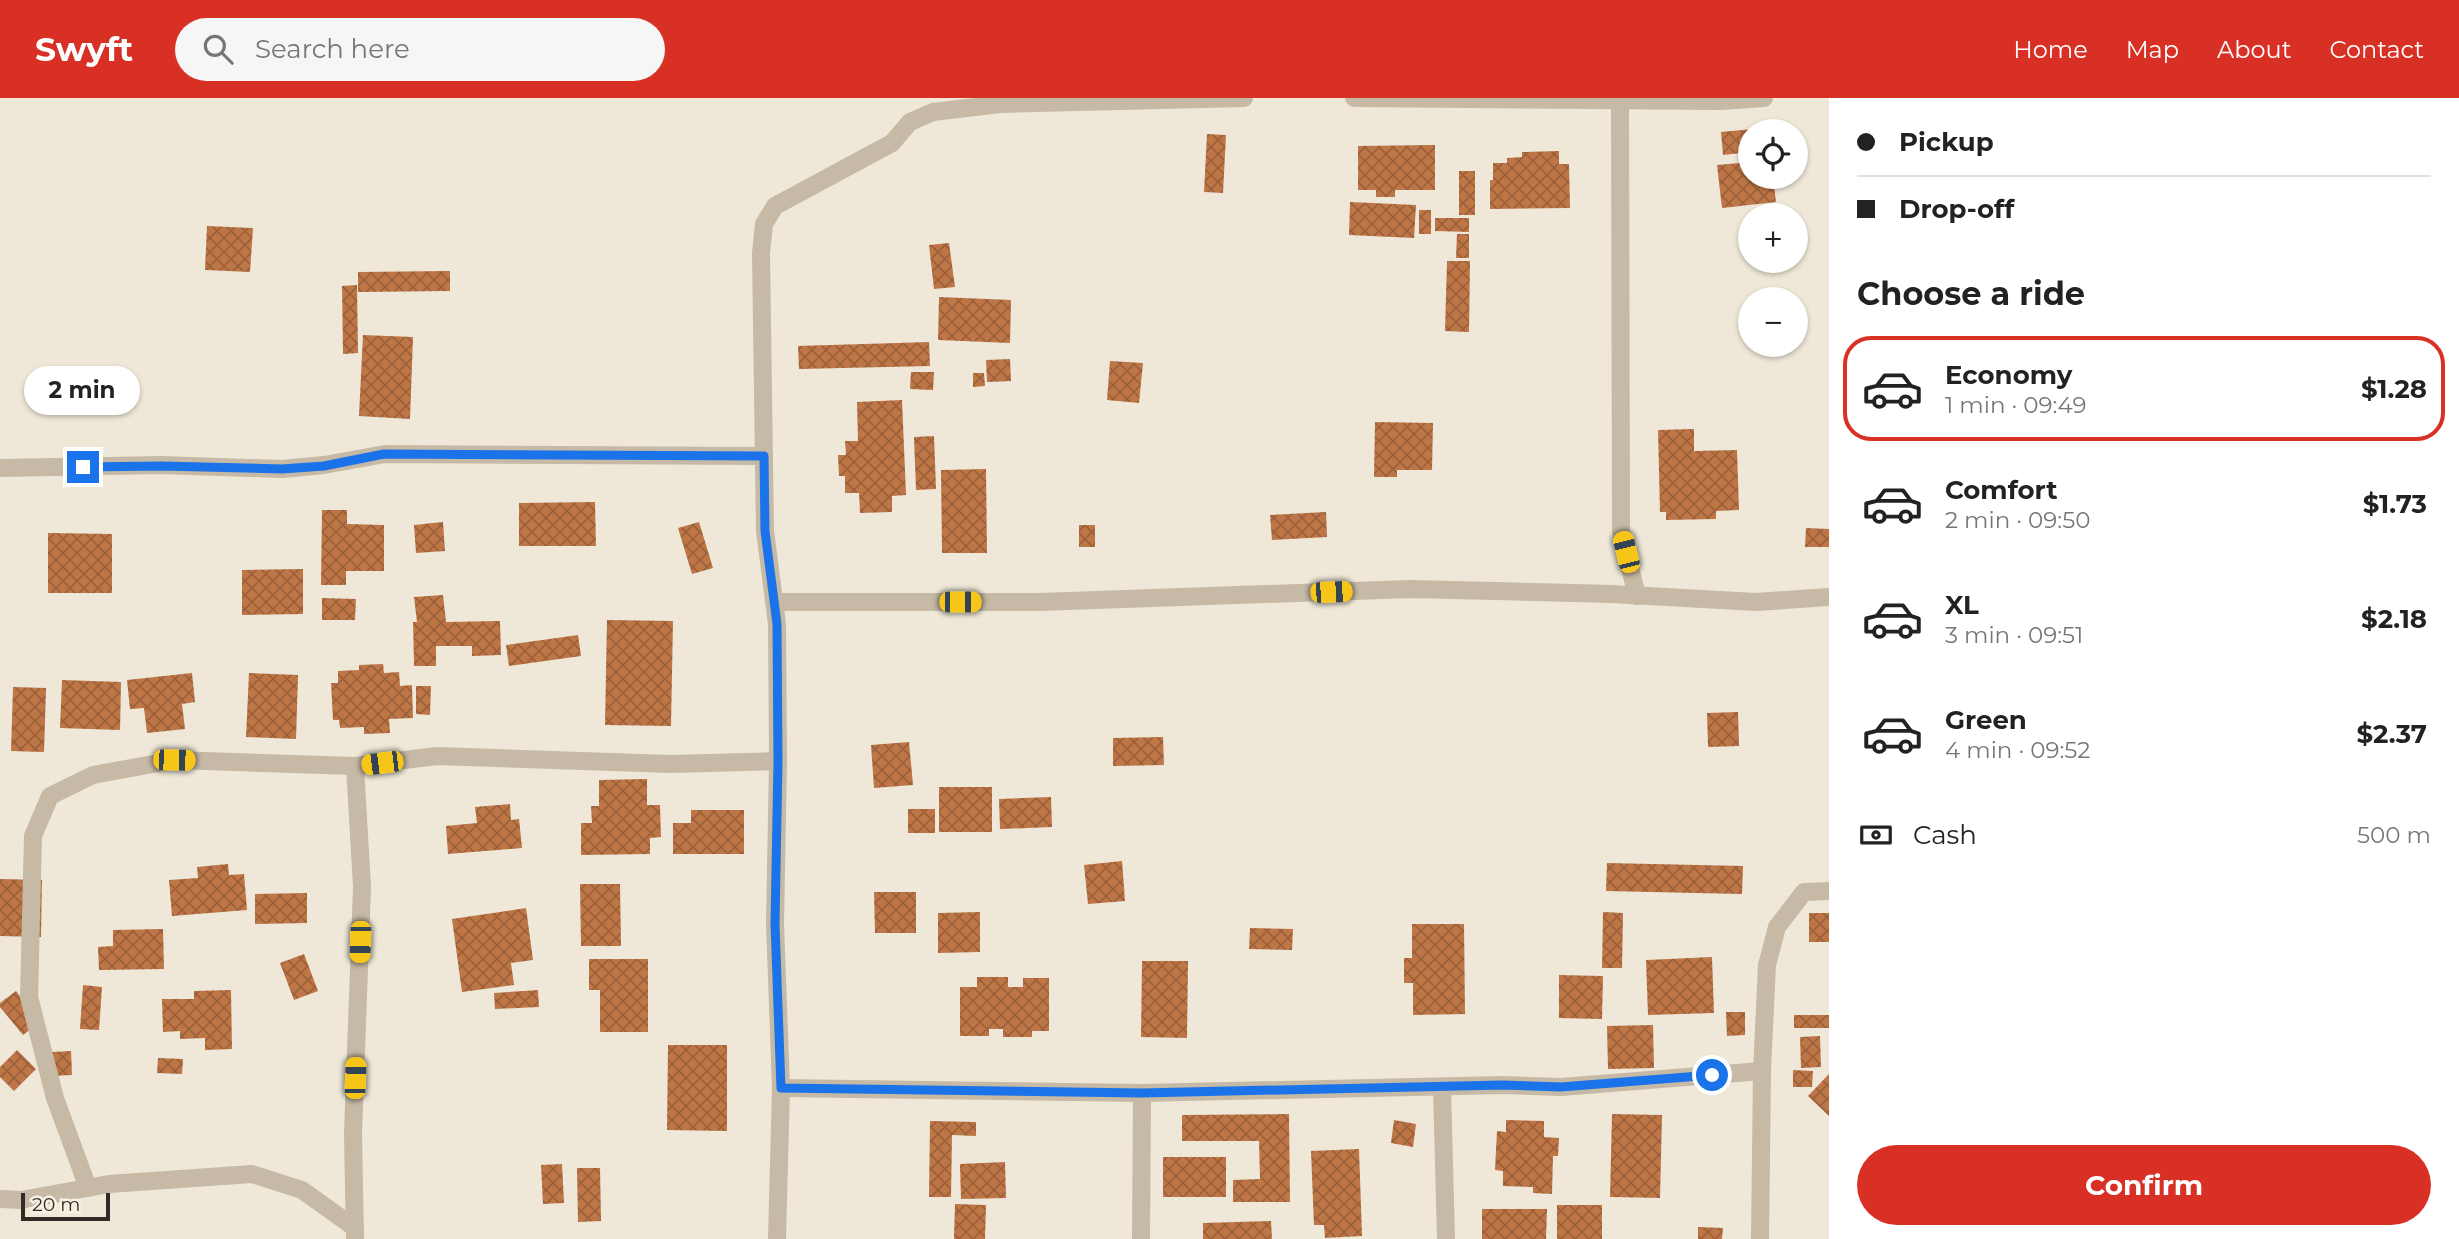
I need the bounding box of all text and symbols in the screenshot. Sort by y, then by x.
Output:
search box [175,18,665,81]
text: Swyft [35,29,133,69]
icon: search [199,30,237,68]
text: Search here [255,33,410,65]
text: Home [2013,35,2088,64]
text: Map [2126,35,2179,64]
text: About [2217,35,2291,64]
text: Contact [2329,35,2424,64]
map controls [1738,119,1808,357]
button: locate [1738,119,1808,189]
text: Pickup [1899,126,1994,158]
text: Drop-off [1899,193,2014,225]
button: + [1738,203,1808,273]
text: Choose a ride [1857,274,2085,313]
button: − [1738,287,1808,357]
icon: car [1861,357,1924,420]
text: Economy [1945,359,2072,391]
callout: 2 min [25,366,141,414]
text: $1.28 [2361,373,2427,405]
text: 2 min [48,376,116,404]
text: 1 min · 09:49 [1945,391,2086,419]
route end [67,451,99,483]
icon: car [1861,472,1924,535]
text: Comfort [1945,474,2057,506]
text: $1.73 [2363,488,2427,520]
text: 2 min · 09:50 [1945,506,2090,534]
car [1611,529,1642,575]
car [1310,581,1353,603]
icon: car [1861,587,1924,650]
text: XL [1945,589,1979,621]
car [940,592,982,613]
text: $2.18 [2361,603,2427,635]
text: 3 min · 09:51 [1945,621,2083,649]
icon: car [1861,702,1924,765]
text: Green [1945,704,2027,736]
text: $2.37 [2356,718,2427,750]
text: 4 min · 09:52 [1945,736,2090,764]
car [153,749,196,771]
car [360,750,405,776]
icon: cash [1857,816,1895,854]
text: Cash [1913,819,1977,851]
text: 500 m [2357,821,2431,849]
car [349,921,372,963]
car [344,1057,367,1099]
route start [1696,1059,1728,1091]
button: Confirm [1857,1145,2431,1225]
scale bar [21,1190,110,1222]
text: 20 m [32,1193,80,1216]

